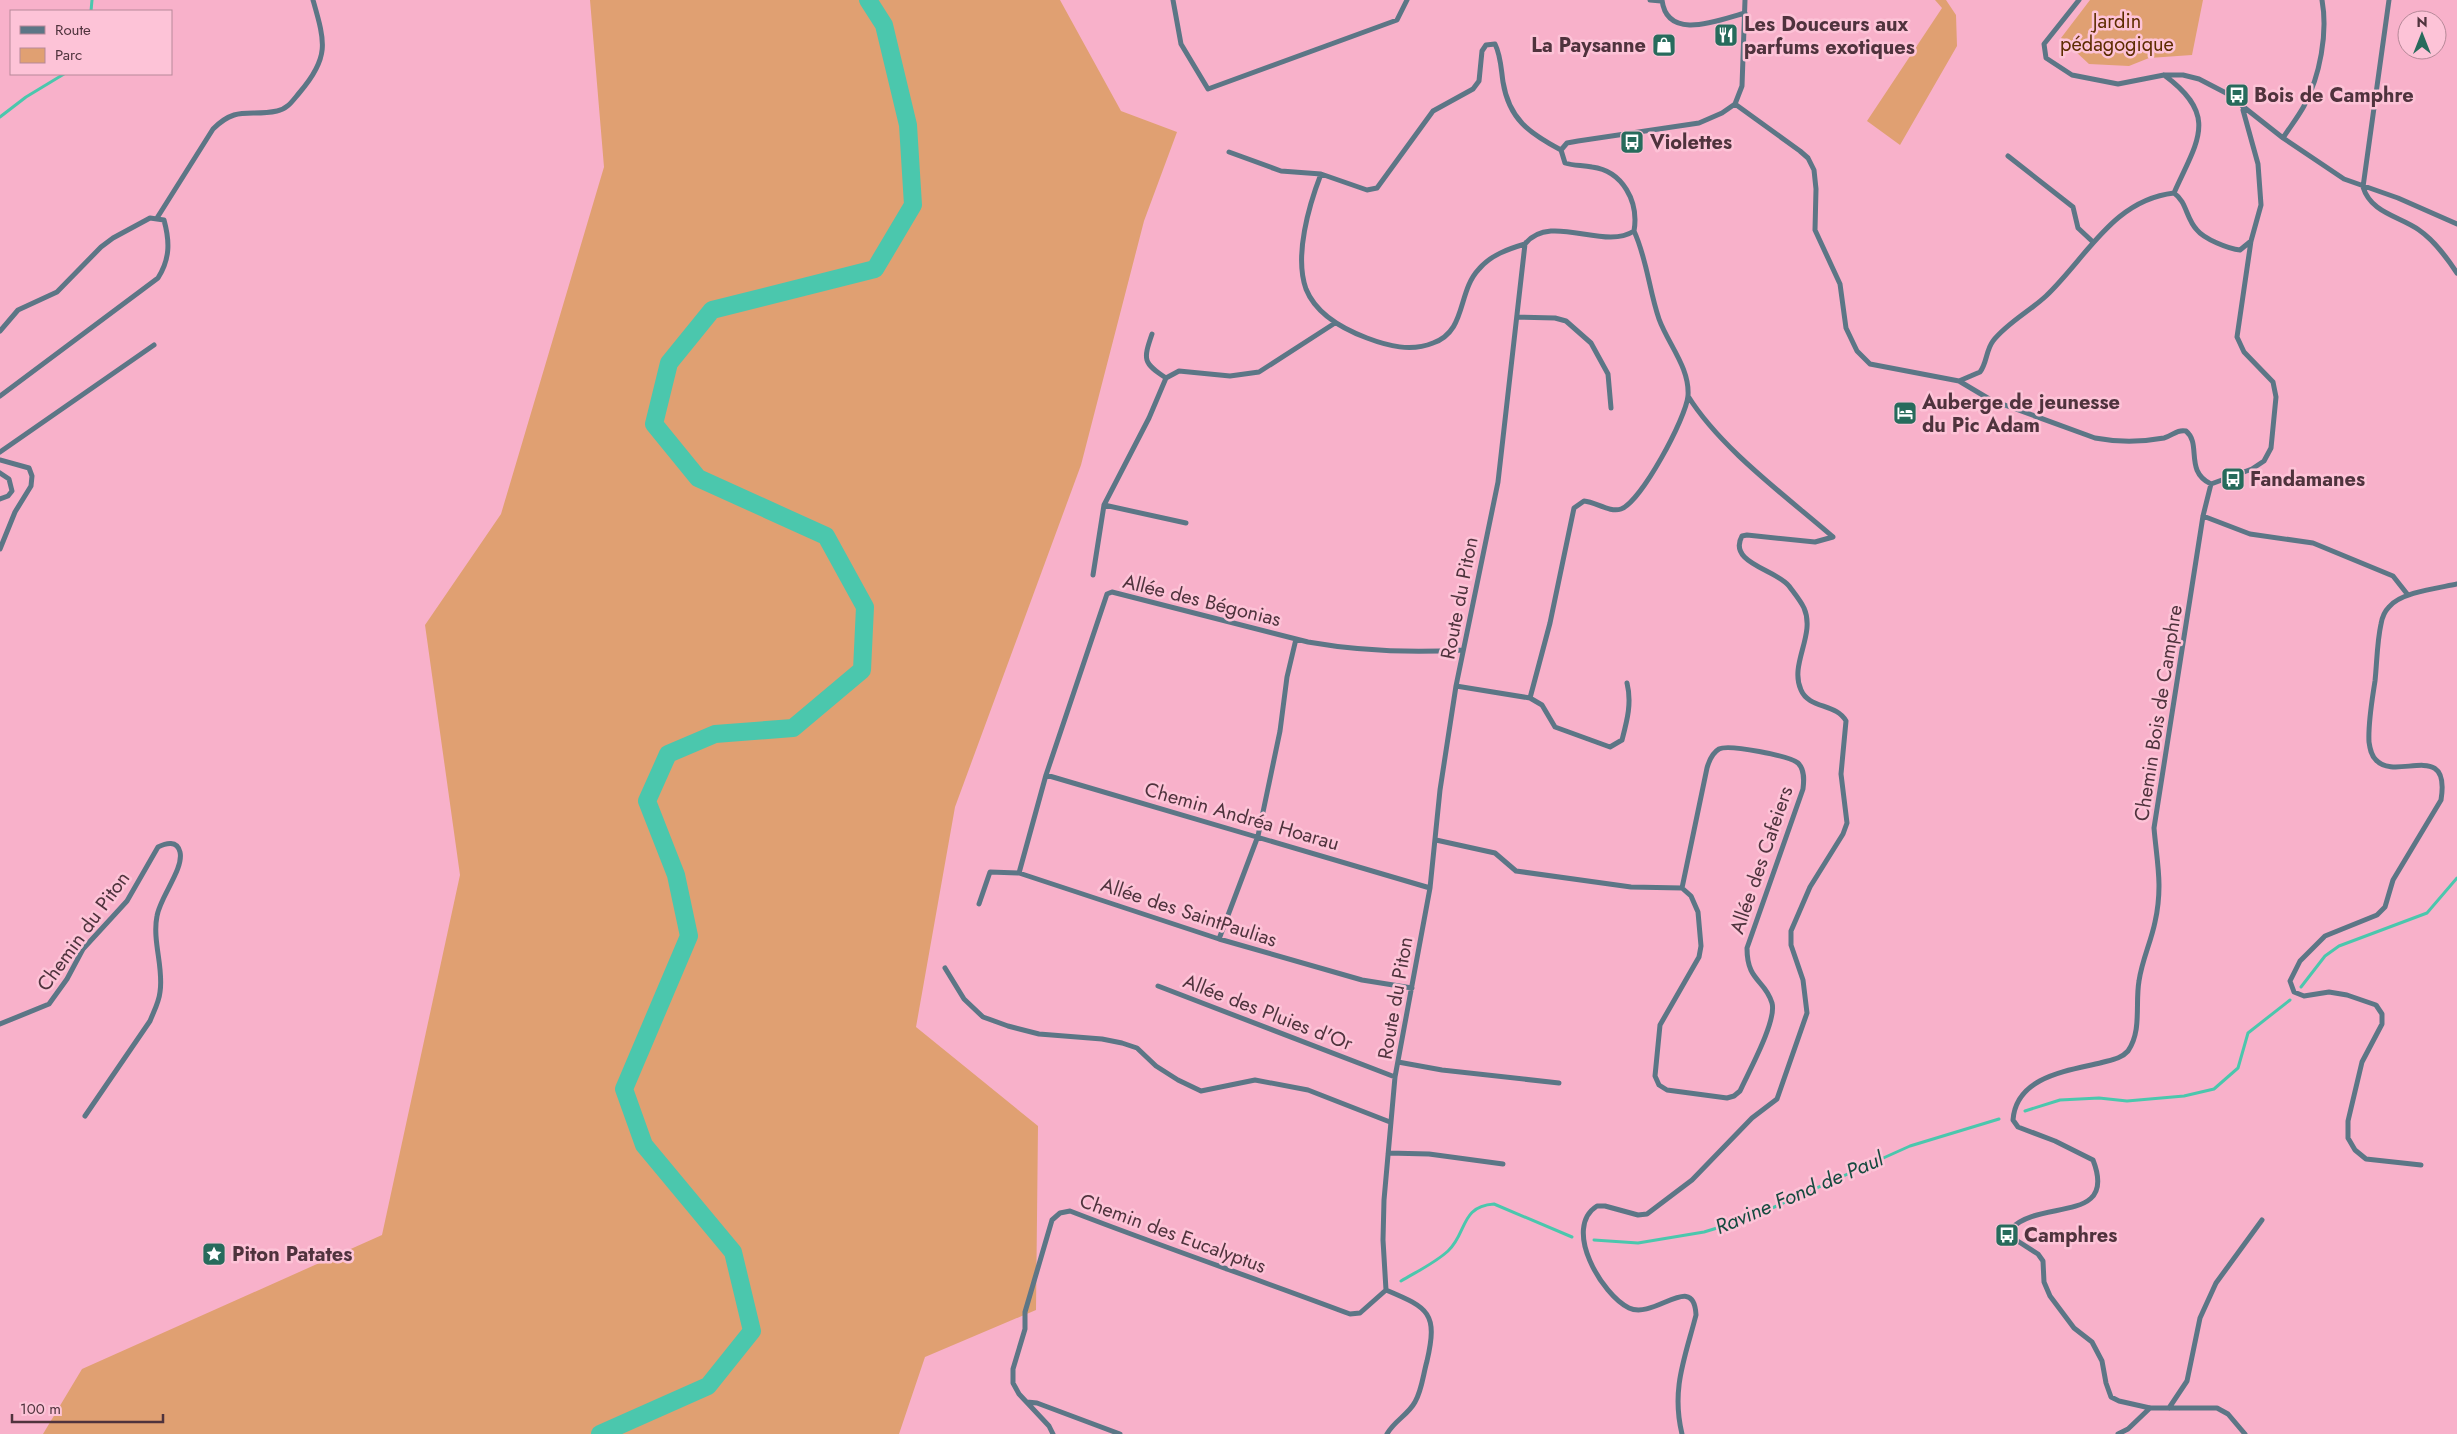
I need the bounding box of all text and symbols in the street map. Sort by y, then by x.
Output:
park label: Jardin pédagogique [2060,7,2174,59]
legend [10,10,172,75]
place label: Les Douceurs aux parfums exotiques [1744,10,1915,62]
north arrow [2397,10,2447,60]
text: N [2416,12,2428,32]
text: Route [55,19,91,41]
restaurant icon: Les Douceurs aux parfums exotiques [1713,22,1739,48]
place label: La Paysanne [1531,31,1646,60]
shop icon: La Paysanne [1651,32,1677,58]
text: Parc [55,44,82,66]
place label: Bois de Camphre [2254,81,2414,110]
bus stop icon: Bois de Camphre [2224,82,2250,108]
place label: Violettes [1649,128,1732,157]
bus stop icon: Violettes [1619,129,1645,155]
place label: Auberge de jeunesse du Pic Adam [1921,388,2120,440]
hotel icon: Auberge de jeunesse du Pic Adam [1892,400,1918,426]
place label: Fandamanes [2250,465,2365,494]
bus stop icon: Fandamanes [2220,466,2246,492]
street label: Route du Piton [1433,534,1486,662]
street label: Allée des Bégonias [1120,567,1284,634]
street label: Chemin Bois de Camphre [2127,603,2190,823]
street label: Chemin Andréa Hoarau [1141,775,1343,858]
street label: Allée des Cafeiers [1723,782,1800,938]
street label: Chemin du Piton [30,865,137,997]
street label: Allée des SaintPaulias [1097,870,1281,955]
street label: Route du Piton [1370,935,1421,1062]
street label: Allée des Pluies d'Or [1179,967,1357,1058]
water label: Ravine Fond de Paul [1710,1144,1889,1242]
street label: Chemin des Eucalyptus [1076,1186,1270,1281]
place label: Camphres [2024,1221,2117,1250]
bus stop icon: Camphres [1994,1222,2020,1248]
place label: Piton Patates [232,1240,352,1269]
place icon: Piton Patates [201,1241,227,1267]
scale bar [12,1392,164,1424]
text: 100 m [20,1398,61,1420]

